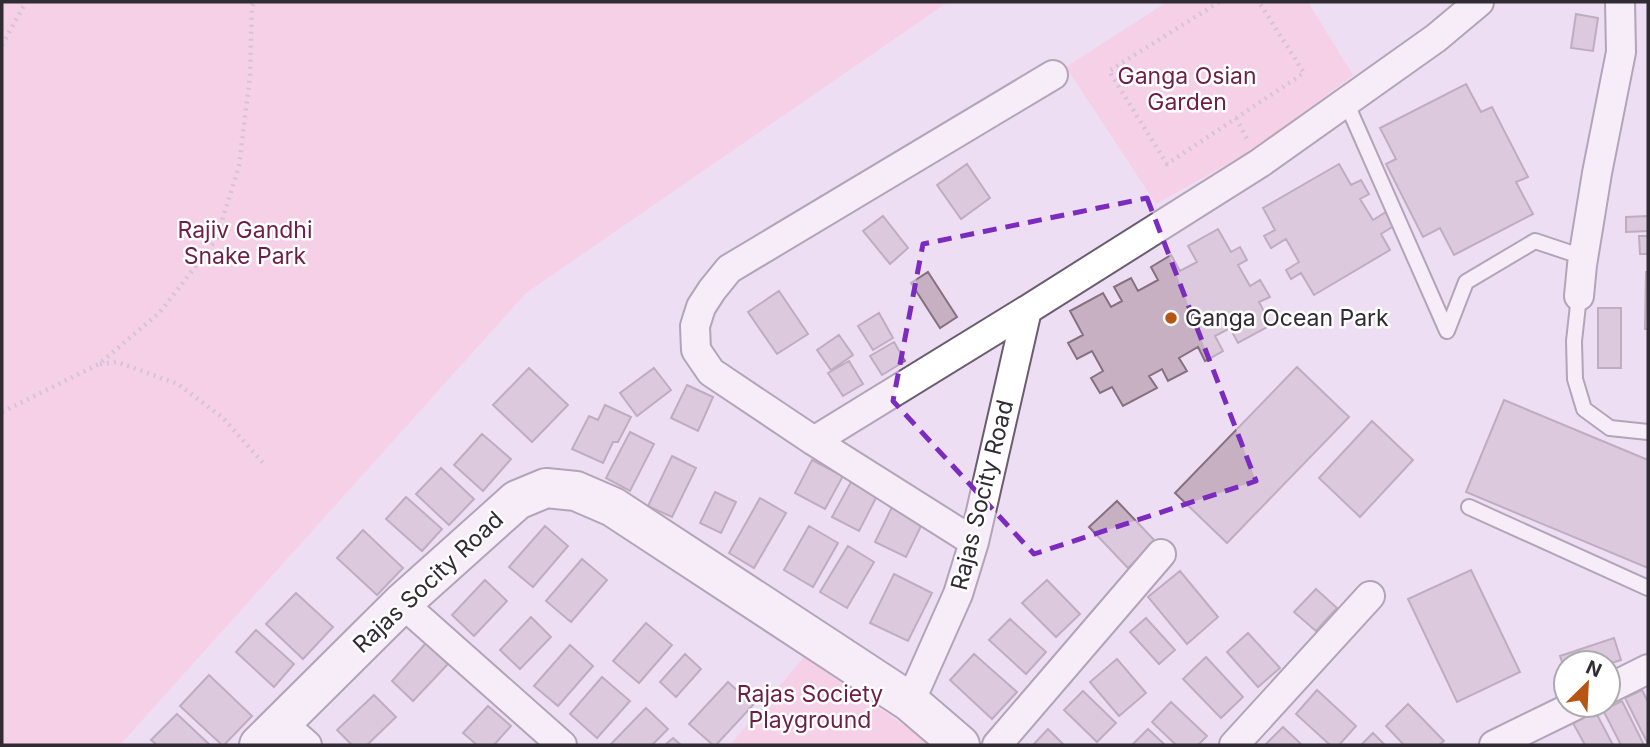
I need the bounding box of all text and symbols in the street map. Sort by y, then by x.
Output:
park label: Ganga Osian Garden [1118,62,1256,116]
park label: Rajiv Gandhi Snake Park [177,216,313,270]
place label: Ganga Ocean Park [1185,304,1389,332]
marker: Ganga Ocean Park [1163,310,1179,326]
street label: Rajas Socity Road [945,397,1019,593]
street label: Rajas Socity Road [347,505,509,659]
north arrow [1552,649,1622,719]
text: N [1582,655,1605,682]
park label: Rajas Society Playground [737,680,883,734]

